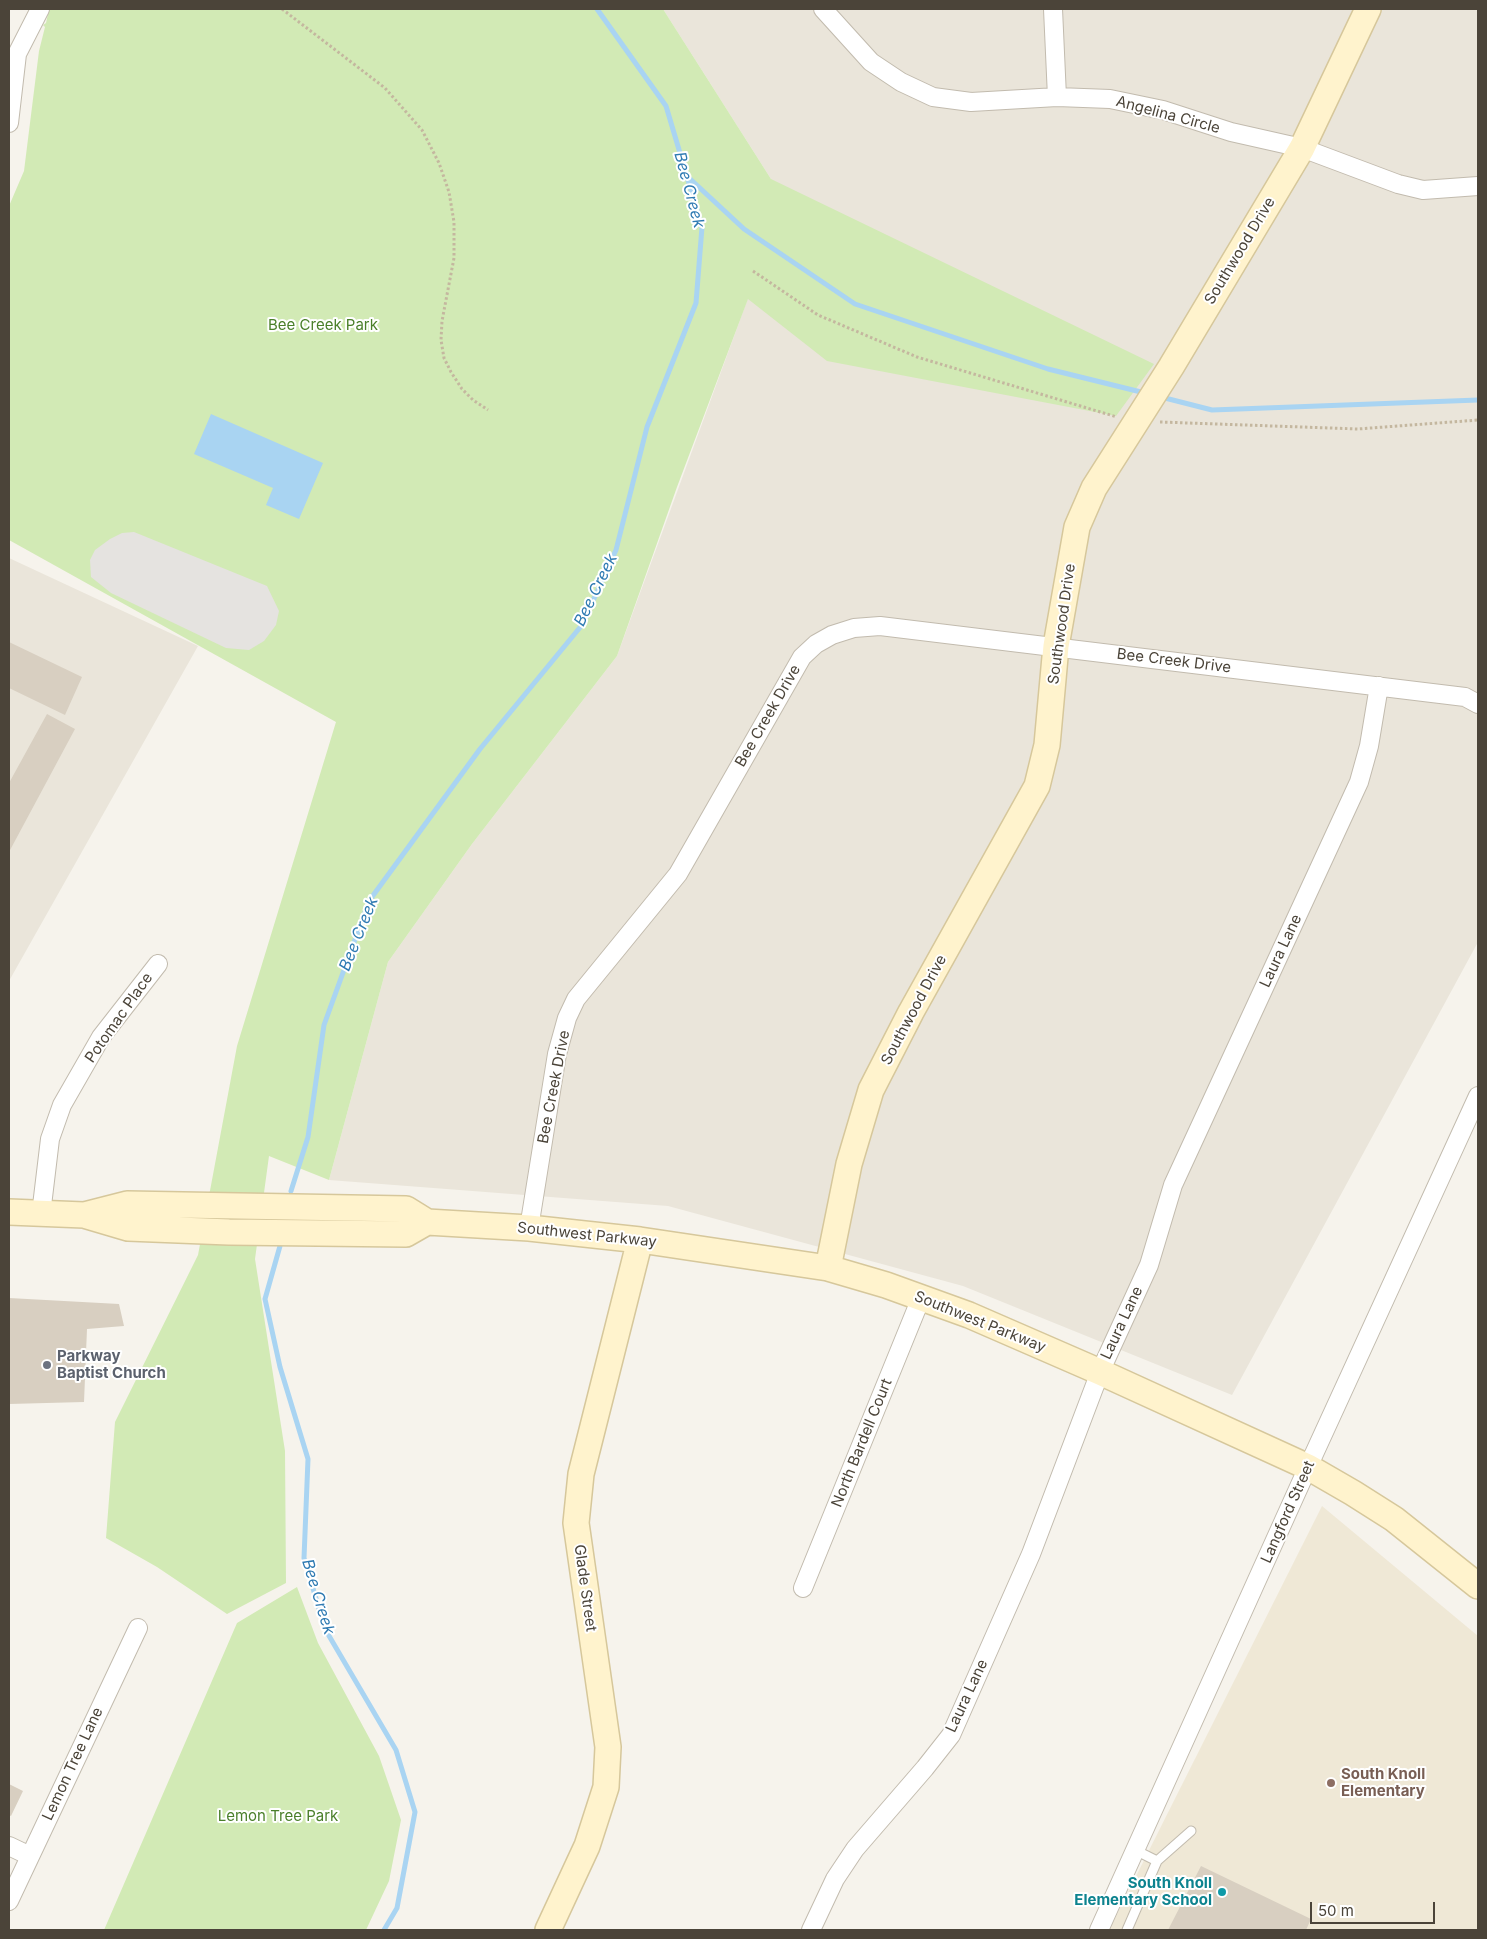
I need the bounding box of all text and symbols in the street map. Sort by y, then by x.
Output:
street label: Angelina Circle [1114,92,1222,138]
water label: Bee Creek [670,150,708,230]
street label: Southwood Drive [1201,194,1279,308]
park label: Bee Creek Park [268,316,378,334]
water label: Bee Creek [570,551,622,629]
street label: Southwood Drive [1045,562,1079,686]
street label: Bee Creek Drive [1116,645,1232,677]
street label: Bee Creek Drive [731,662,805,770]
water label: Bee Creek [335,894,383,974]
street label: Laura Lane [1256,912,1306,990]
street label: Southwood Drive [877,952,951,1068]
street label: Potomac Place [81,970,157,1066]
street label: Bee Creek Drive [534,1029,574,1145]
street label: Southwest Parkway [516,1219,658,1251]
street label: Laura Lane [1097,1284,1147,1362]
street label: Southwest Parkway [912,1287,1048,1357]
place label: Parkway Baptist Church [57,1347,166,1382]
marker: Parkway Baptist Church [41,1359,53,1371]
street label: North Bardell Court [828,1376,896,1510]
street label: Langford Street [1257,1458,1319,1566]
street label: Glade Street [570,1543,600,1633]
water label: Bee Creek [297,1557,339,1637]
street label: Laura Lane [942,1657,992,1735]
street label: Lemon Tree Lane [39,1705,107,1823]
place label: South Knoll Elementary [1341,1765,1425,1800]
marker: South Knoll Elementary [1325,1777,1337,1789]
park label: Lemon Tree Park [218,1807,338,1825]
place label: South Knoll Elementary School [1074,1874,1212,1909]
marker: South Knoll Elementary School [1216,1886,1228,1898]
scale bar [1312,1892,1437,1924]
text: 50 m [1318,1901,1354,1920]

